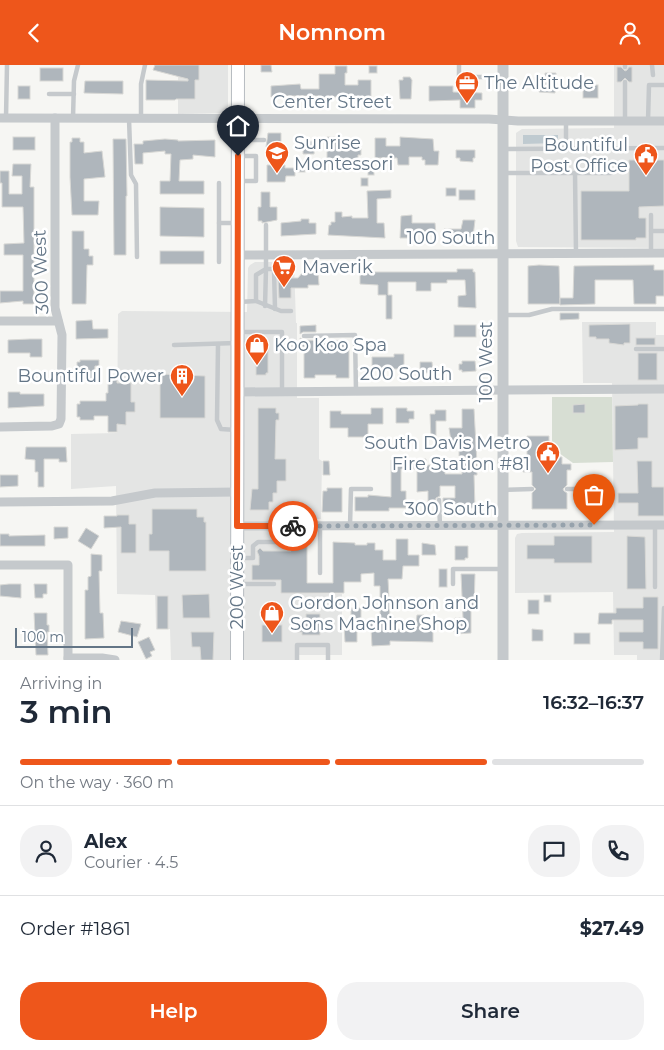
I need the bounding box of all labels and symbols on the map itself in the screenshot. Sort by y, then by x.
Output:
office icon: The Altitude [454,70,480,104]
place label: The Altitude [484,72,594,94]
street label: Center Street [272,91,392,113]
pin [217,105,259,156]
place label: Sunrise Montessori [294,132,393,175]
place label: Bountiful Post Office [530,134,628,177]
school or university icon: Sunrise Montessori [264,140,290,174]
public building icon: Bountiful Post Office [633,142,659,176]
street label: 100 South [407,227,495,249]
street label: 300 West [29,229,53,315]
supermarket icon: Maverik [271,254,297,288]
place label: Maverik [302,256,373,278]
street label: 100 West [475,321,497,403]
shop icon: Koo Koo Spa [244,332,270,366]
place label: Koo Koo Spa [274,334,387,356]
building icon: Bountiful Power [169,363,195,397]
street label: 200 South [360,363,452,385]
place label: Bountiful Power [18,365,164,387]
place label: South Davis Metro Fire Station #81 [364,432,530,475]
public building icon: South Davis Metro Fire Station #81 [535,440,561,474]
pin [573,474,615,525]
street label: 300 South [405,498,497,520]
courier [268,501,318,551]
street label: 200 West [226,545,248,629]
place label: Gordon Johnson and Sons Machine Shop [290,592,479,635]
shop icon: Gordon Johnson and Sons Machine Shop [259,600,285,634]
scale bar [15,625,132,648]

